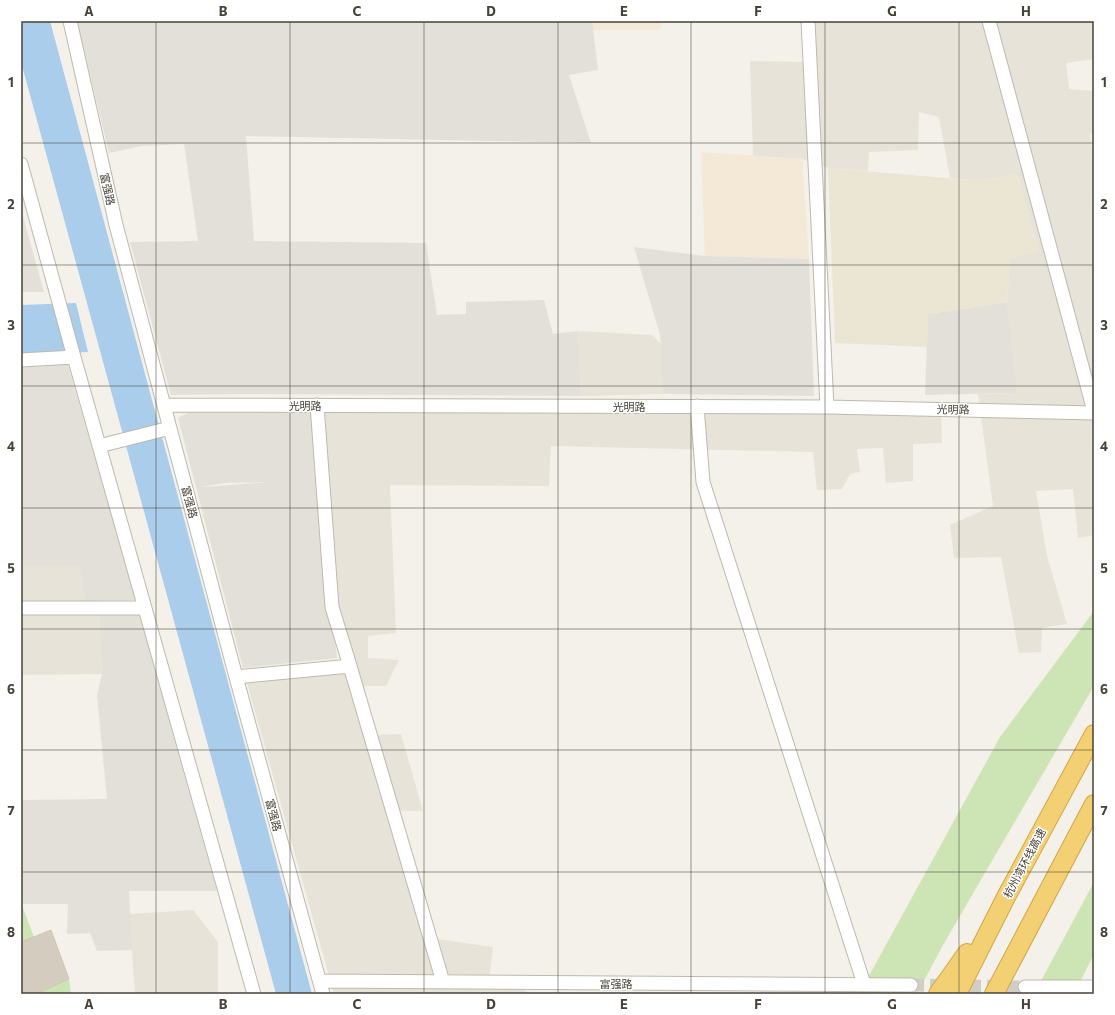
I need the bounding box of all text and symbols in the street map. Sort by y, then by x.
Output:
text: A [84,3,94,19]
text: B [219,3,228,19]
text: C [353,3,362,19]
text: D [486,3,496,19]
text: E [620,3,628,19]
text: F [754,3,762,19]
text: G [887,3,897,19]
text: H [1021,3,1031,19]
text: 1 [8,74,14,90]
text: 1 [1101,74,1107,90]
street label: 富强路 [98,171,118,207]
text: 2 [7,196,15,212]
text: 2 [1100,196,1108,212]
text: 3 [7,317,15,333]
text: 3 [1100,317,1108,333]
street label: 光明路 [289,399,322,412]
street label: 光明路 [613,400,646,413]
street label: 光明路 [936,402,970,416]
text: 4 [7,438,15,454]
text: 4 [1100,438,1108,454]
street label: 富强路 [179,484,201,520]
text: 5 [7,560,15,576]
text: 5 [1100,560,1108,576]
text: 6 [7,681,15,697]
text: 6 [1100,681,1108,697]
street label: 富强路 [263,797,285,833]
text: 7 [7,802,15,818]
text: 7 [1100,802,1108,818]
street label: 杭州湾环线高速 [1000,826,1048,900]
text: 8 [7,924,15,940]
text: 8 [1100,924,1108,940]
street label: 富强路 [600,977,633,990]
text: A [84,996,94,1012]
text: B [219,996,228,1012]
text: C [353,996,362,1012]
text: D [486,996,496,1012]
text: E [620,996,628,1012]
text: F [754,996,762,1012]
text: G [887,996,897,1012]
text: H [1021,996,1031,1012]

